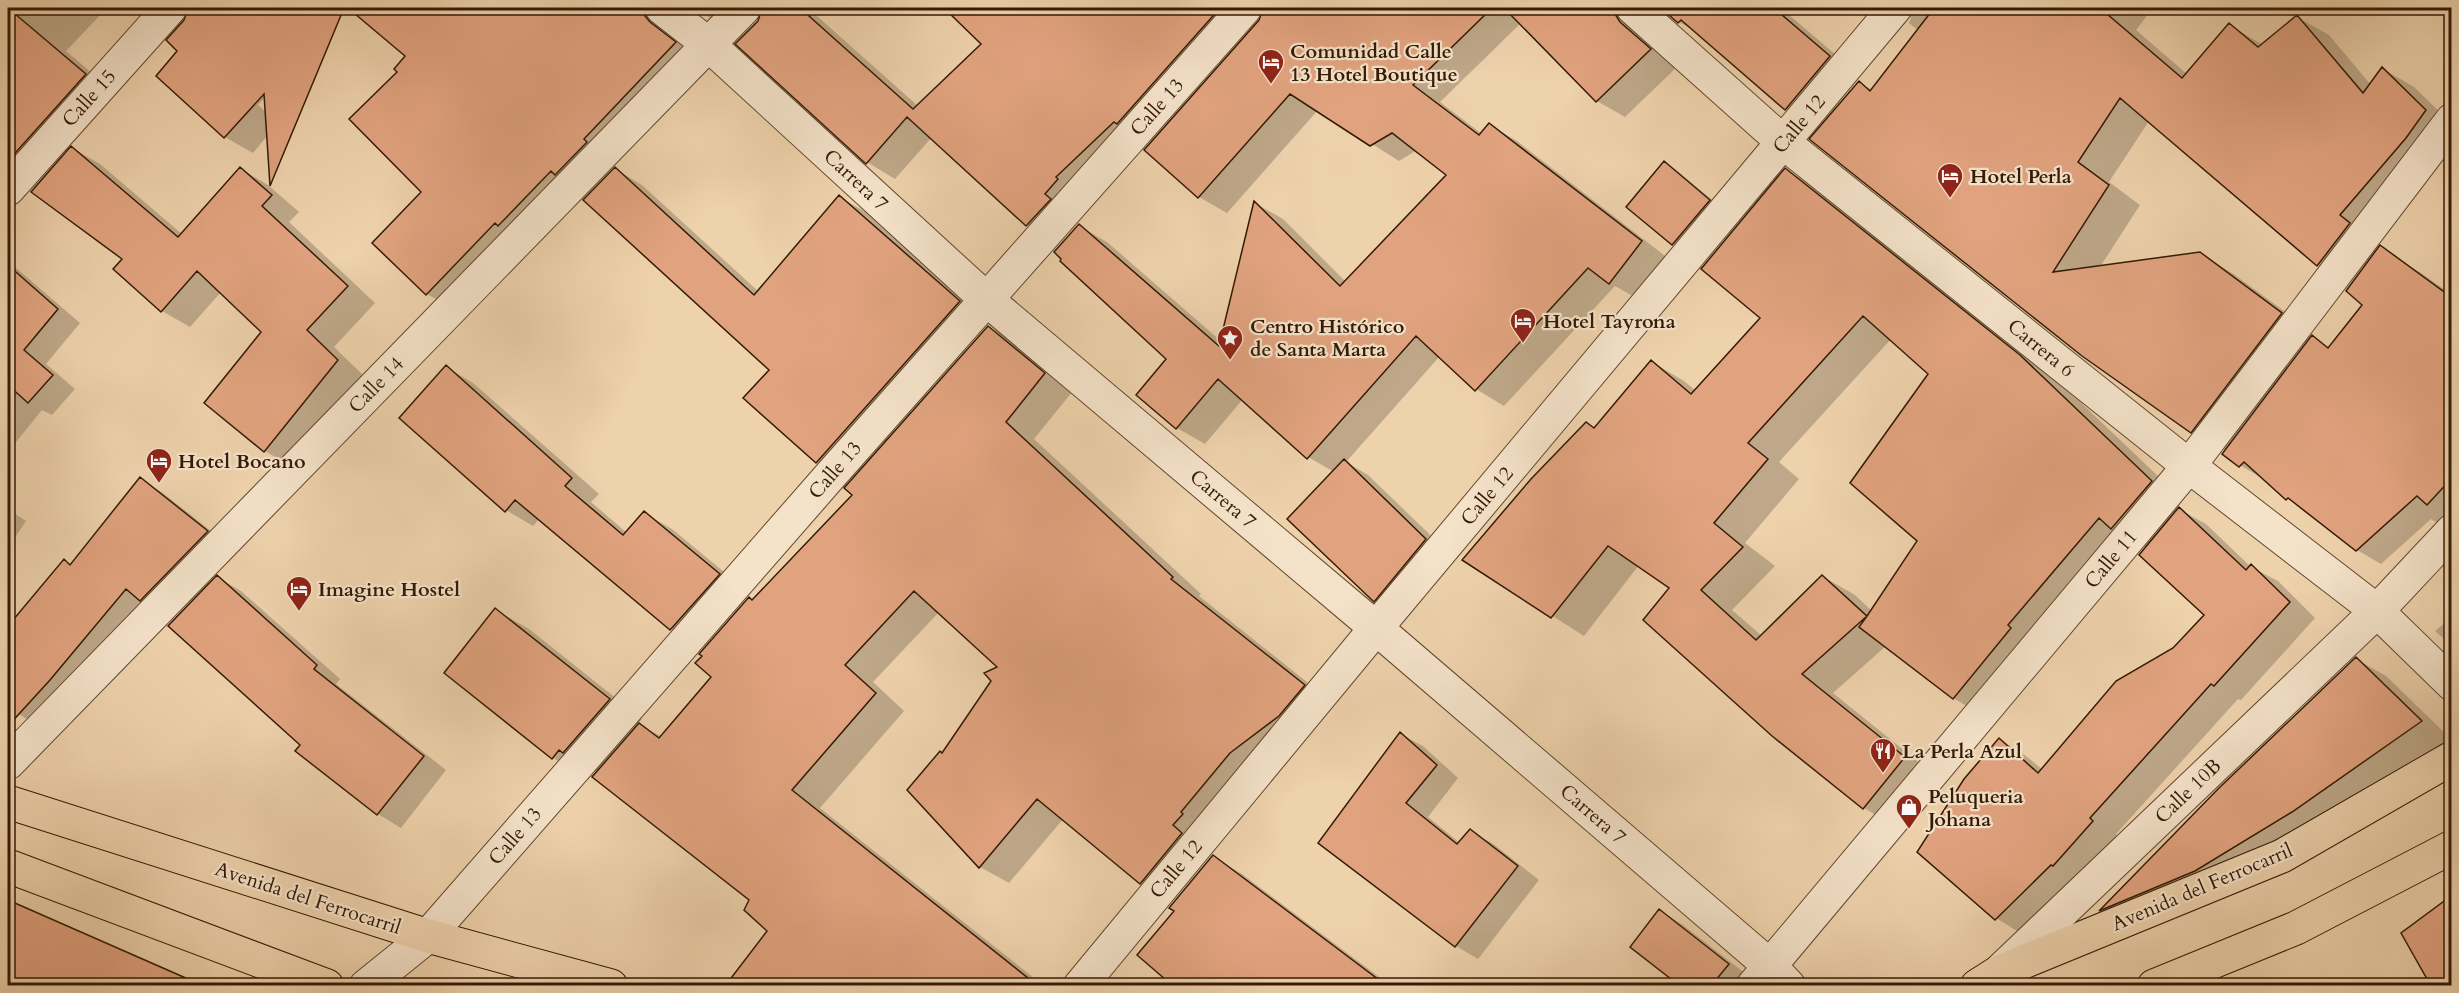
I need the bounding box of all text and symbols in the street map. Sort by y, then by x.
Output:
place label: Comunidad Calle 13 Hotel Boutique [1290,38,1458,88]
hotel icon: Comunidad Calle 13 Hotel Boutique [1256,47,1286,85]
street label: Calle 15 [56,63,122,133]
street label: Calle 13 [1124,72,1190,142]
street label: Calle 12 [1766,89,1832,159]
street label: Carrera 7 [818,143,894,217]
hotel icon: Hotel Perla [1935,161,1965,199]
place label: Hotel Perla [1970,163,2072,190]
hotel icon: Hotel Tayrona [1508,306,1538,344]
place label: Hotel Tayrona [1543,308,1676,335]
place label: Centro Histórico de Santa Marta [1250,313,1404,363]
street label: Carrera 6 [2002,313,2080,383]
place icon: Centro Histórico de Santa Marta [1215,323,1245,361]
street label: Calle 14 [342,351,410,419]
street label: Calle 13 [802,435,868,505]
hotel icon: Hotel Bocano [144,446,174,484]
place label: Hotel Bocano [178,448,306,475]
street label: Calle 12 [1454,461,1520,531]
street label: Carrera 7 [1184,463,1262,535]
street label: Calle 11 [2078,524,2144,594]
hotel icon: Imagine Hostel [284,574,314,612]
place label: Imagine Hostel [318,576,460,603]
restaurant icon: La Perla Azul [1868,736,1898,774]
place label: La Perla Azul [1902,738,2022,765]
street label: Calle 10B [2149,753,2227,829]
street label: Carrera 7 [1554,778,1632,850]
place label: Peluqueria Johana [1925,783,2023,833]
shop icon: Peluqueria Johana [1894,792,1924,830]
street label: Calle 13 [482,801,548,871]
street label: Calle 12 [1143,834,1209,904]
street label: Avenida del Ferrocarril [2107,837,2297,937]
street label: Avenida del Ferrocarril [211,855,405,941]

